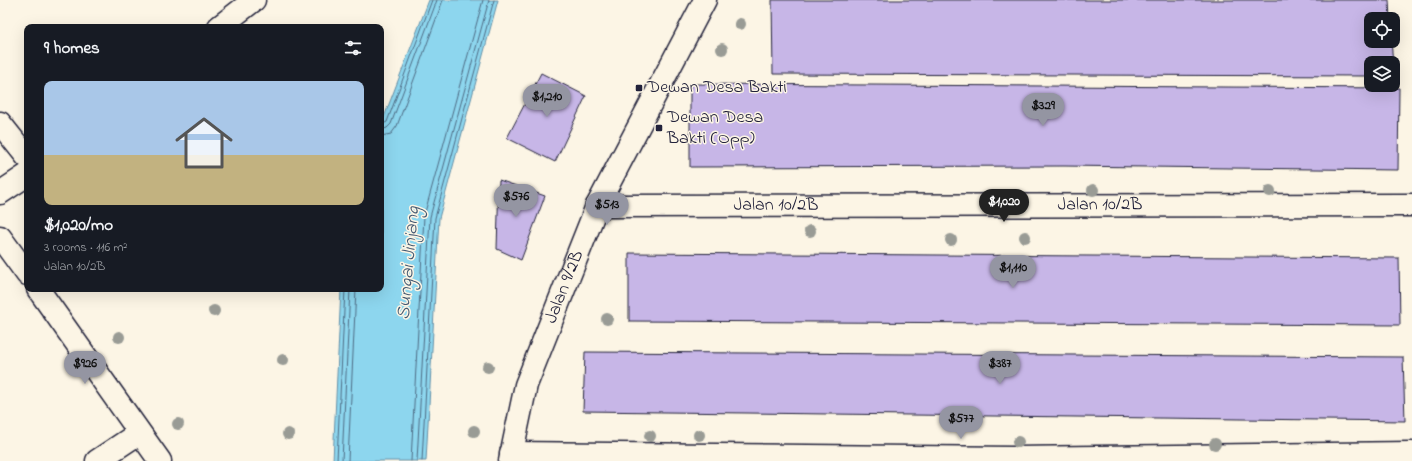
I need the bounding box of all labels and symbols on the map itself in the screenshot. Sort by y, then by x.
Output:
place label: Dewan Desa Bakti [646,75,787,101]
marker: Dewan Desa Bakti [634,83,644,93]
pin: $1,210 [514,84,580,118]
pin: $329 [1019,93,1067,127]
place label: Dewan Desa Bakti (Opp) [666,105,763,152]
marker: Dewan Desa Bakti (Opp) [654,123,664,133]
pin: $576 [492,184,540,218]
pin: $1,020 [971,189,1037,223]
pin: $513 [583,192,631,226]
street label: Jalan 10/2B [1058,192,1142,218]
street label: Jalan 10/2B [734,193,818,219]
water label: Sungai Jinjang [391,205,428,321]
street label: Jalan 9/2B [539,247,591,328]
pin: $1,110 [980,255,1046,289]
pin: $926 [61,351,109,385]
pin: $387 [976,351,1024,385]
pin: $577 [937,406,985,440]

